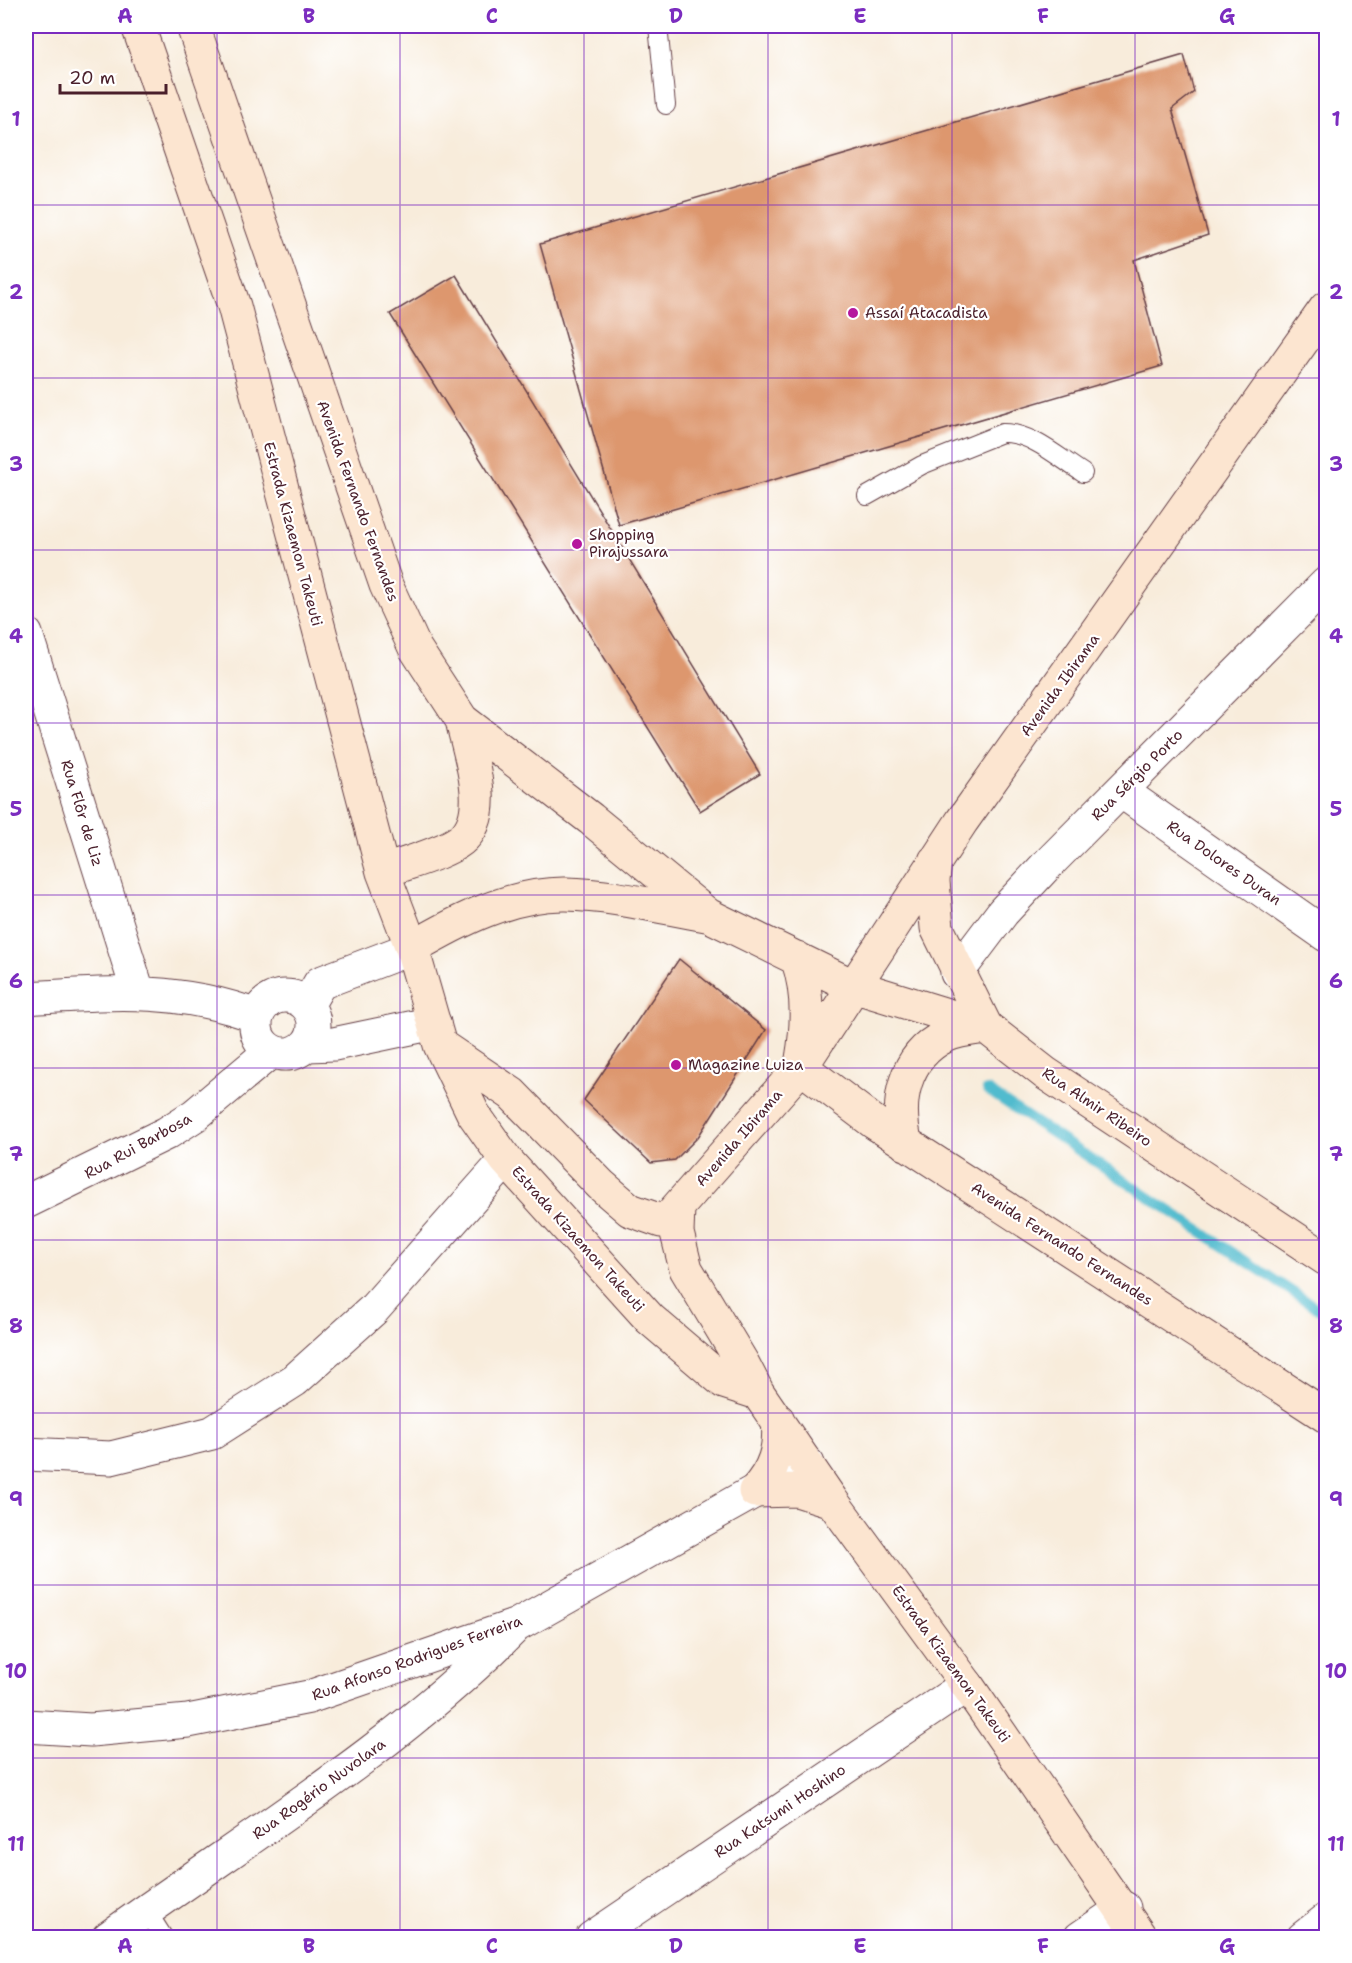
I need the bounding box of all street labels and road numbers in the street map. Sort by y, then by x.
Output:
street label: Avenida Fernando Fernandes [312,398,404,604]
street label: Estrada Kizaemon Takeuti [259,440,327,628]
street label: Avenida Ibirama [1016,629,1104,740]
street label: Rua Sérgio Porto [1087,725,1187,825]
street label: Rua Flôr de Liz [56,757,108,869]
street label: Rua Dolores Duran [1163,816,1285,910]
street label: Rua Almir Ribeiro [1038,1063,1156,1151]
street label: Avenida Ibirama [691,1085,787,1191]
street label: Rua Rui Barbosa [81,1108,196,1184]
street label: Estrada Kizaemon Takeuti [507,1162,649,1316]
street label: Avenida Fernando Fernandes [967,1178,1157,1310]
street label: Estrada Kizaemon Takeuti [887,1581,1015,1747]
street label: Rua Afonso Rodrigues Ferreira [309,1610,525,1705]
street label: Rua Rogério Nuvolara [248,1734,390,1844]
street label: Rua Katsumi Hoshino [710,1760,850,1862]

